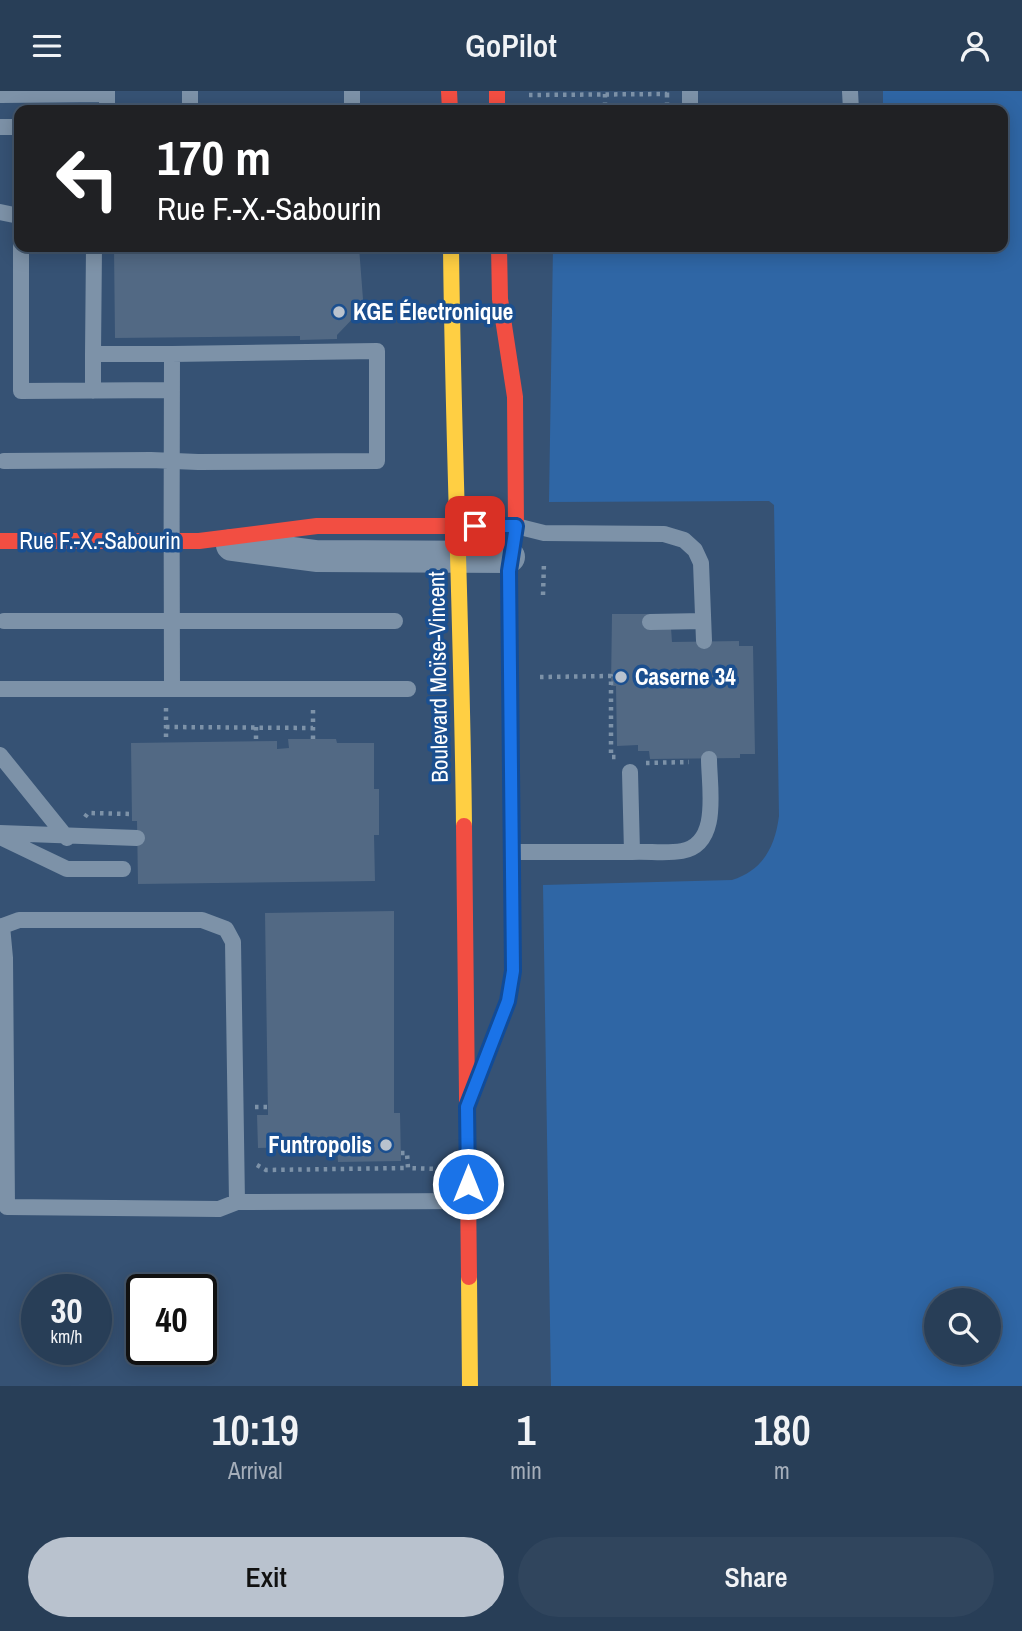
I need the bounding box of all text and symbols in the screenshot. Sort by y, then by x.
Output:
text: GoPilot [465,24,557,67]
icon: menu [28,27,66,65]
icon: person [956,27,994,65]
text: 170 m [157,124,271,190]
icon: left [42,133,133,224]
text: Rue F.-X.-Sabourin [157,187,382,230]
place label: KGE Électronique [353,296,513,327]
marker: KGE Électronique [331,304,347,320]
pin [445,496,505,556]
icon: arrive [456,507,494,545]
street label: Rue F.-X.-Sabourin [19,525,181,556]
street label: Boulevard Moïse-Vincent [420,571,455,783]
place label: Caserne 34 [635,661,736,692]
marker: Caserne 34 [613,669,629,685]
place label: Funtropolis [268,1129,372,1160]
marker: Funtropolis [378,1137,394,1153]
position arrow [431,1147,505,1221]
speed limit sign: 40 [126,1274,217,1365]
text: 30 [51,1287,82,1334]
map controls [924,1288,1001,1365]
button: search [924,1288,1001,1365]
text: km/h [51,1324,83,1349]
text: 10:19 [211,1402,299,1458]
text: 1 [516,1402,536,1458]
text: 180 [753,1402,811,1458]
text: Arrival [228,1455,282,1486]
text: min [510,1455,542,1486]
text: m [774,1455,790,1486]
button: Exit [28,1537,504,1617]
button: Share [518,1537,994,1617]

